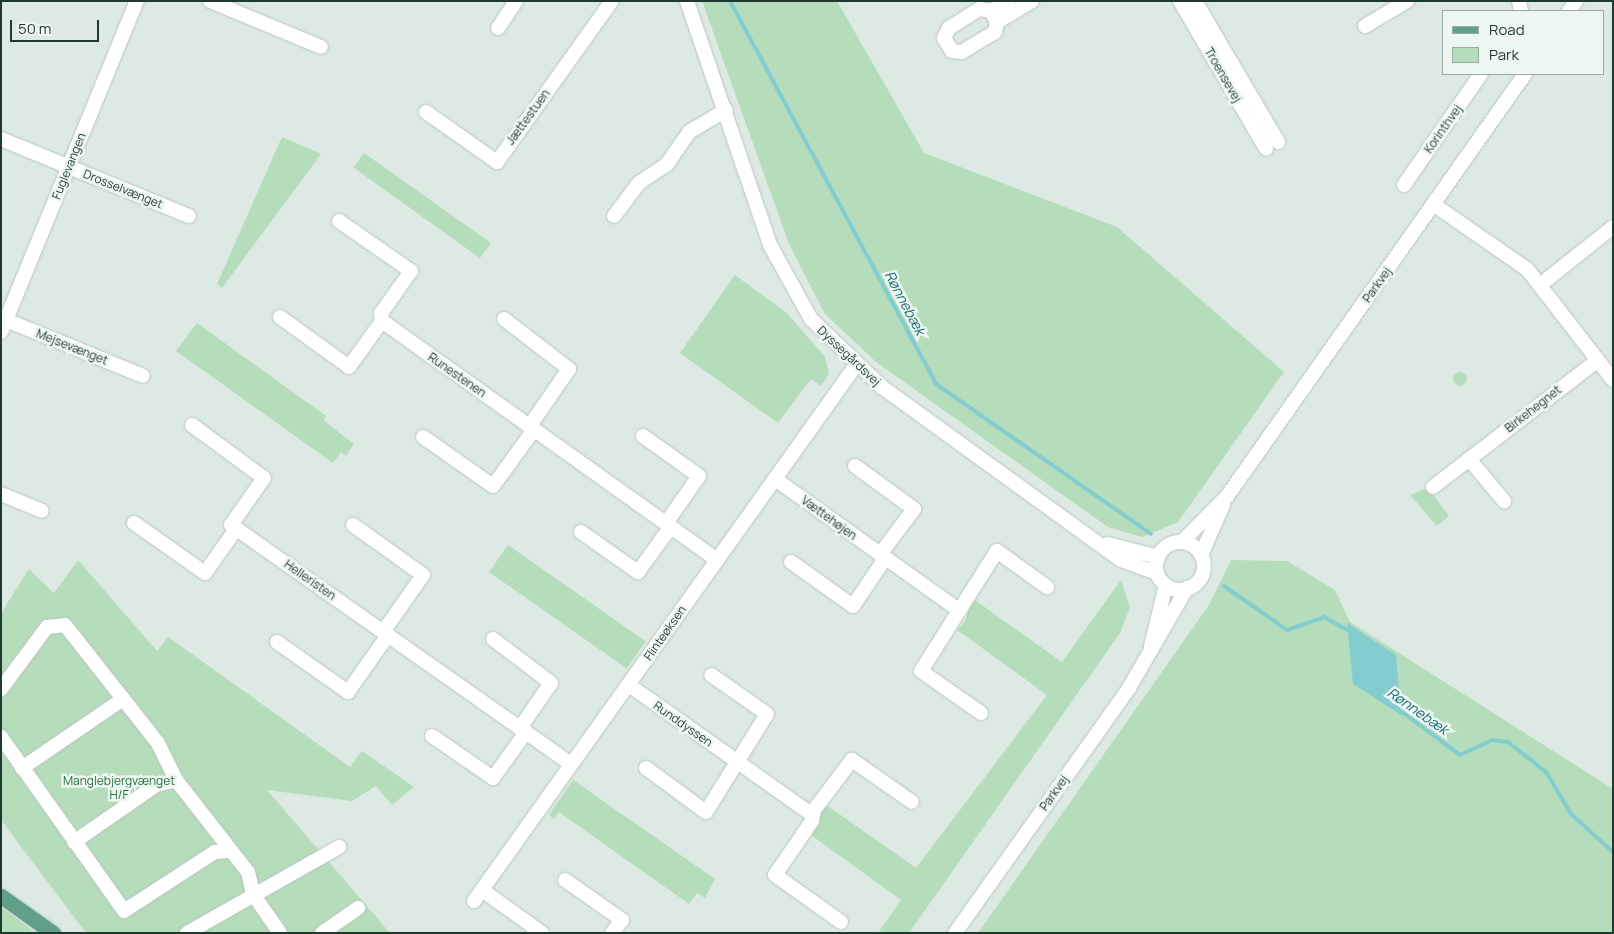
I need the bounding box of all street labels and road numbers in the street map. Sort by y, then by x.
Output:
street label: Troensevej [1202,45,1244,105]
street label: Jættestuen [503,86,553,148]
street label: Korinthvej [1421,102,1465,156]
street label: Fuglevangen [49,131,89,201]
street label: Drosselvænget [81,166,165,212]
street label: Parkvej [1360,265,1394,305]
street label: Dyssegårdsvej [814,323,884,389]
street label: Mejsevænget [34,326,110,368]
street label: Runestenen [425,350,489,400]
street label: Birkehegnet [1502,383,1564,435]
street label: Vættehøjen [798,493,860,543]
street label: Helleristen [281,557,339,603]
street label: Flinteøksen [641,603,689,663]
street label: Runddyssen [651,698,715,750]
street label: Parkvej [1037,773,1071,813]

